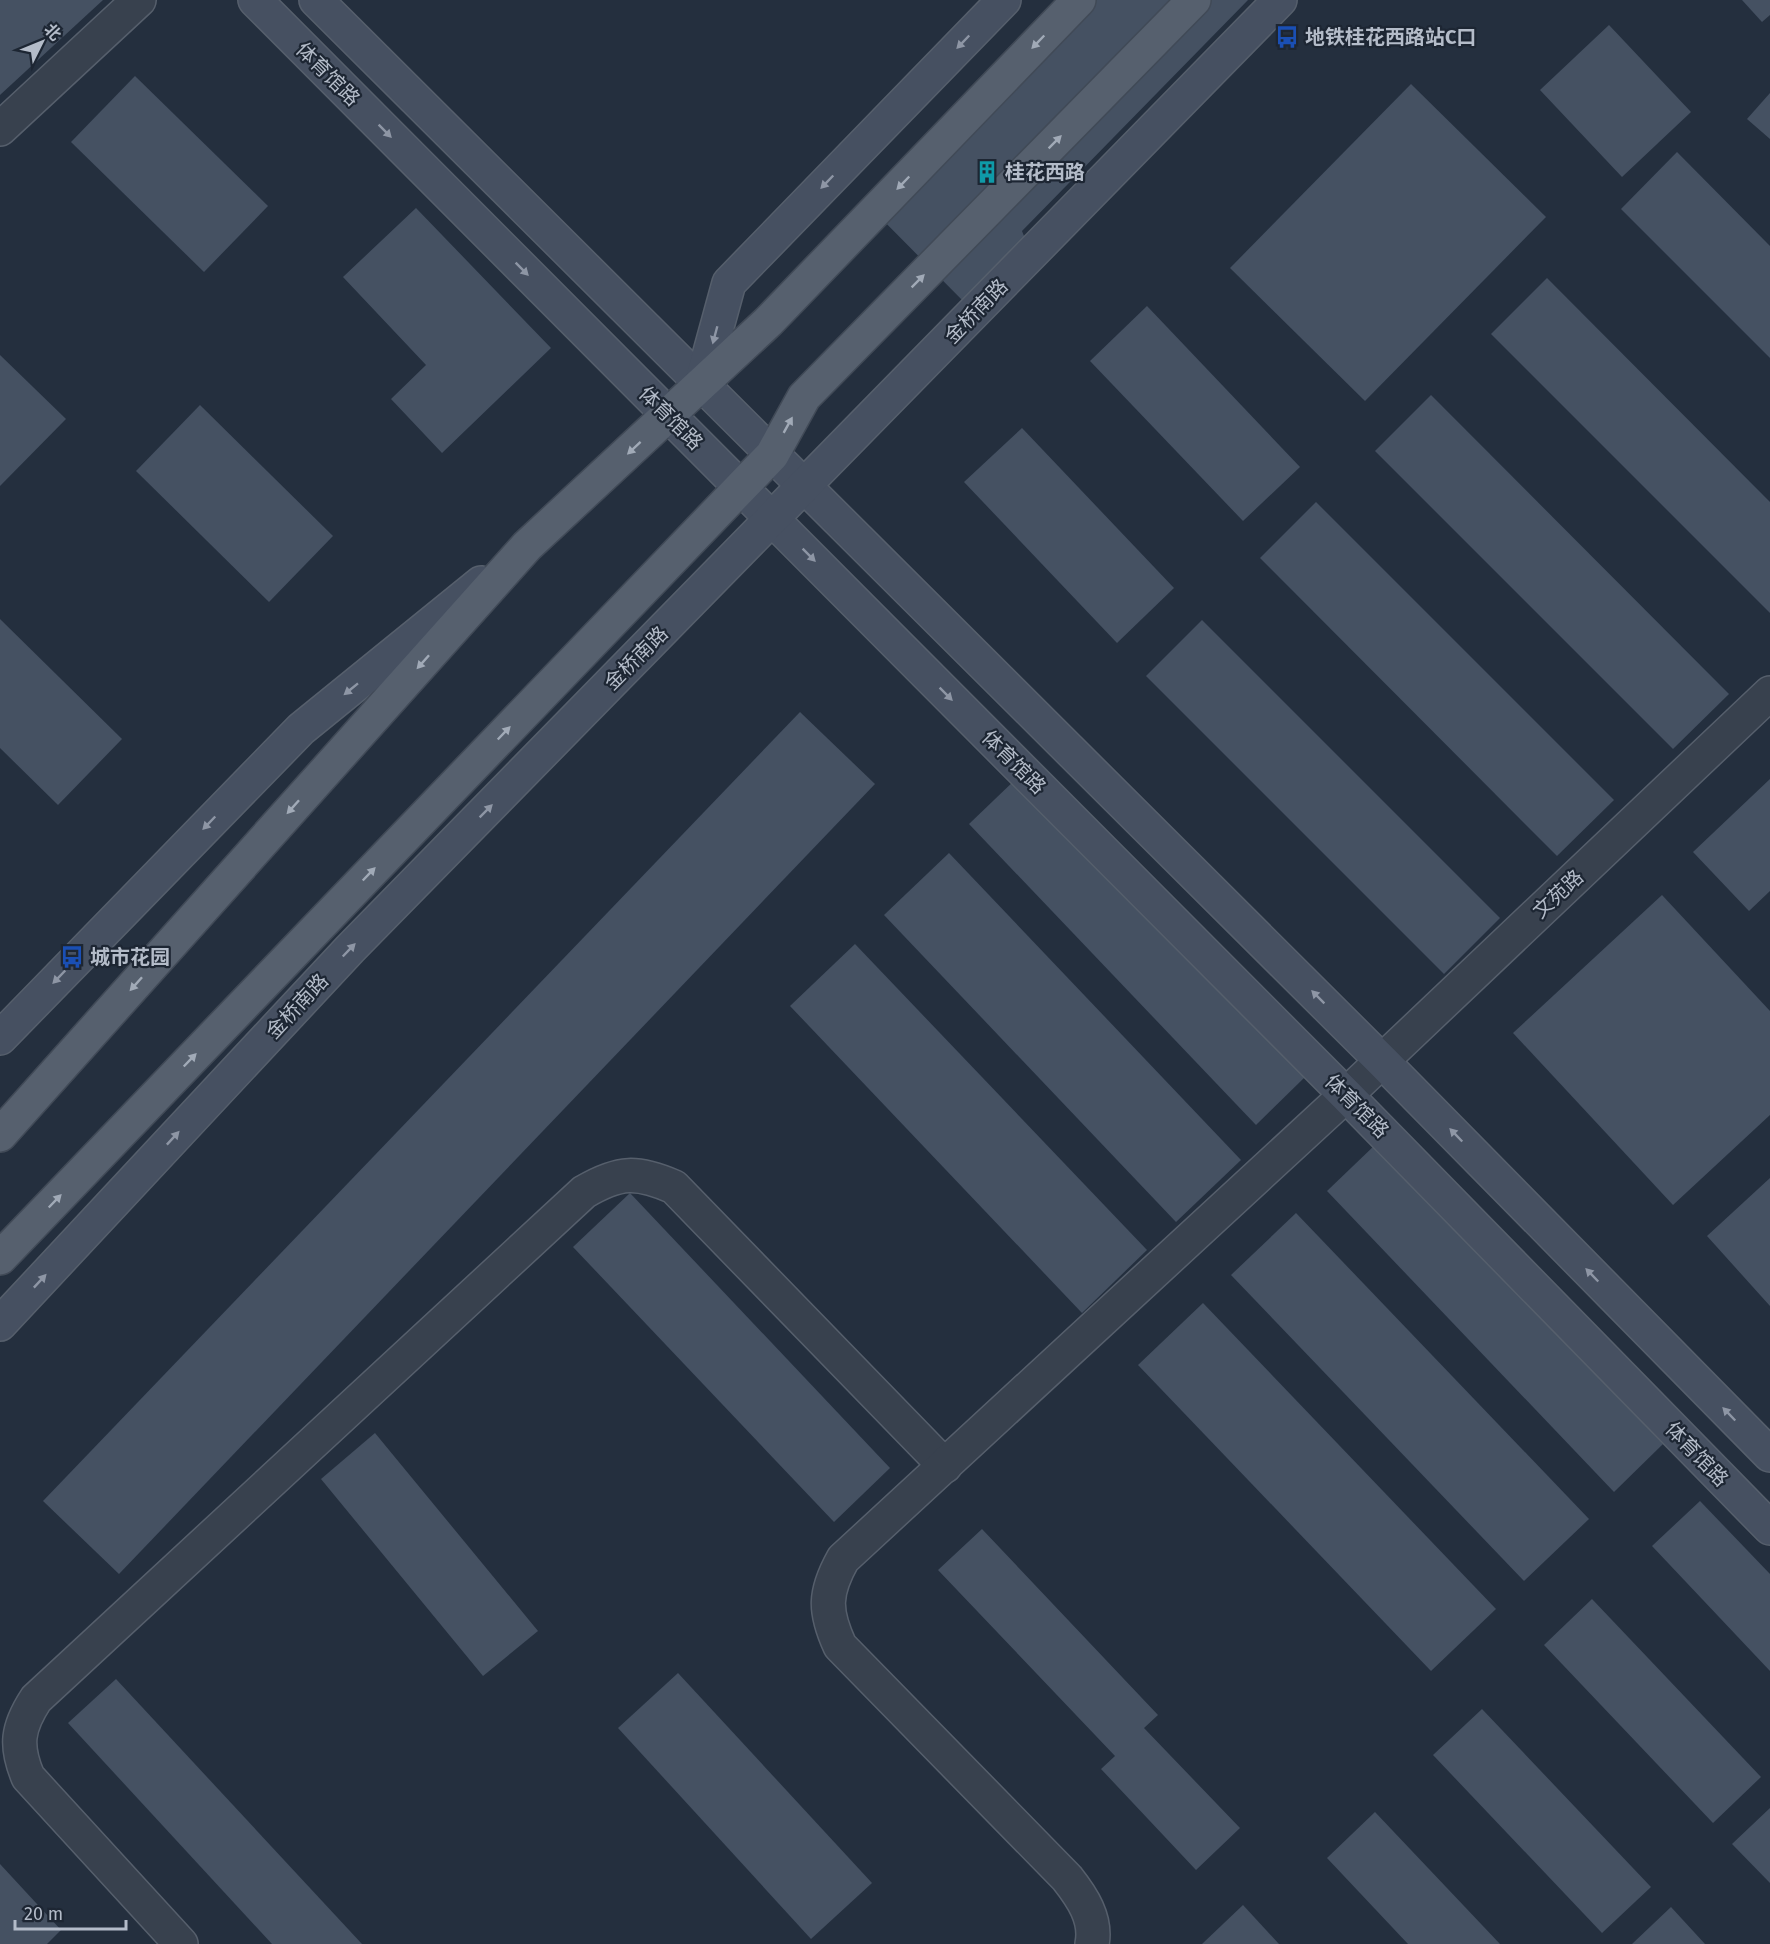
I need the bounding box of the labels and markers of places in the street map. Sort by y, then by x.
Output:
bus stop icon: 地铁桂花西路站C口 [1274,24,1300,50]
place label: 地铁桂花西路站C口 [1305,25,1477,49]
building icon: 桂花西路 [974,159,1000,185]
place label: 桂花西路 [1005,160,1085,184]
bus stop icon: 城市花园 [59,944,85,970]
place label: 城市花园 [90,945,170,969]

